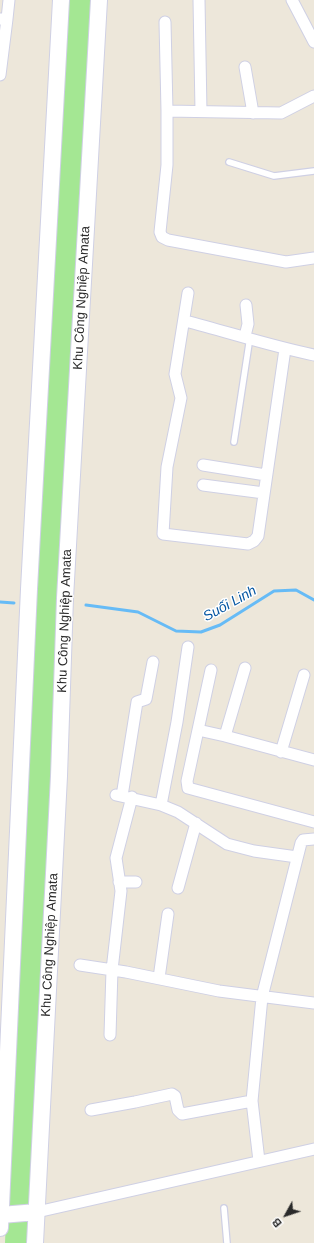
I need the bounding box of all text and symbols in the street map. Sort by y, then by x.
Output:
street label: Khu Công Nghiệp Amata [70,226,94,370]
street label: Khu Công Nghiệp Amata [55,549,75,693]
water label: Suối Linh [200,583,260,625]
street label: Khu Công Nghiệp Amata [38,873,62,1017]
north arrow [266,1195,306,1235]
text: B [270,1216,284,1230]

